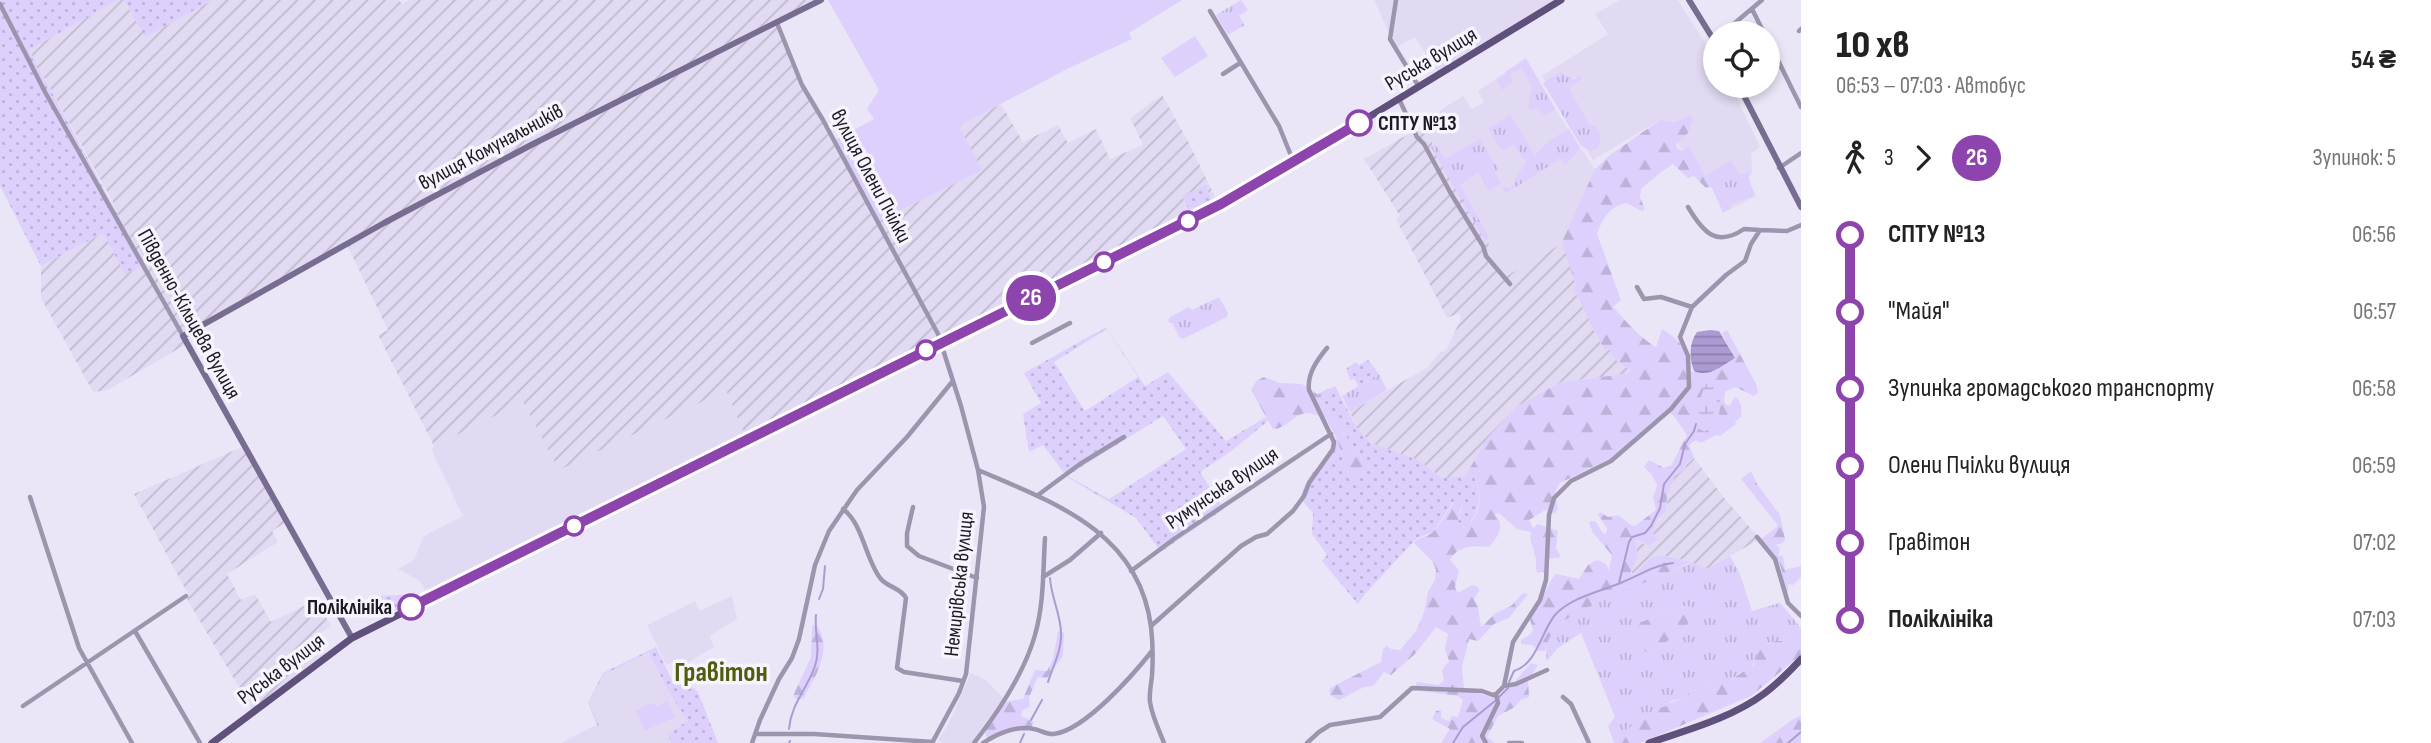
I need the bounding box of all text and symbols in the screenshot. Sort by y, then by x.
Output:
map controls [1703,21,1780,98]
button: locate [1703,21,1780,98]
street label: Руська вулиця [1381,22,1481,96]
text: 10 хв [1836,23,1910,68]
text: 54 ₴ [2351,45,2396,76]
text: 06:53 – 07:03 · Автобус [1836,72,2026,100]
street label: вулиця Комунальників [414,98,568,196]
street label: вулиця Олени Пчілки [825,105,917,247]
marker: СПТУ №13 [1346,110,1372,136]
place label: СПТУ №13 [1378,111,1457,136]
icon: walk [1836,139,1874,177]
icon: forward [1904,139,1942,177]
text: 26 [1966,143,1987,172]
text: 3 [1884,144,1894,172]
text: Зупинок: 5 [2313,144,2396,172]
unlabelled marker [1178,211,1198,231]
text: СПТУ №13 [1888,219,1985,250]
text: 06:56 [2352,221,2396,249]
street label: Південно-Кільцева вулиця [132,225,246,403]
unlabelled marker [1094,252,1114,272]
line badge: 26 [1000,275,1062,321]
text: 26 [1020,283,1042,312]
text: "Майя" [1888,296,1950,327]
text: 06:57 [2353,298,2396,326]
unlabelled marker [916,340,936,360]
text: Зупинка громадського транспорту [1888,373,2214,404]
text: 06:58 [2352,375,2396,403]
street label: Румунська вулиця [1161,441,1283,535]
text: Олени Пчілки вулиця [1888,450,2071,481]
text: 06:59 [2352,452,2396,480]
street label: Немирівська вулиця [939,510,979,658]
unlabelled marker [564,516,584,536]
text: Гравітон [1888,527,1970,558]
text: 07:02 [2353,529,2396,557]
marker: Поліклініка [398,594,424,620]
place label: Поліклініка [307,595,392,620]
text: Поліклініка [1888,604,1993,635]
text: 07:03 [2353,606,2396,634]
street label: Руська вулиця [232,628,330,710]
district label: Гравітон [674,656,768,689]

